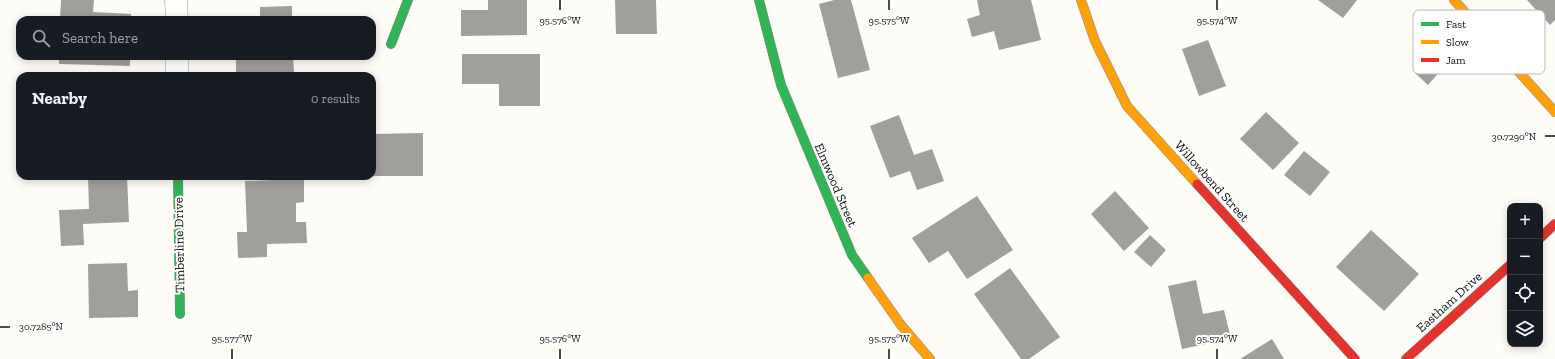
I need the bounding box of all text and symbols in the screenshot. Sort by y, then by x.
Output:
legend [1413,10,1545,74]
text: 95.576°W [540,15,581,27]
text: 95.575°W [869,15,910,27]
text: 95.574°W [1197,15,1238,27]
search box [16,16,376,60]
text: Fast [1446,18,1467,31]
icon: search [30,27,52,49]
text: Search here [62,29,138,47]
text: Slow [1446,36,1469,49]
text: Jam [1446,54,1466,67]
text: Nearby [32,88,87,108]
text: 0 results [311,91,360,106]
text: 30.7290°N [1492,131,1537,143]
street label: Willowbend Street [1172,137,1252,225]
street label: Elmwood Street [812,141,860,229]
street label: Timberline Drive [171,197,187,293]
map controls [1507,203,1543,347]
button: + [1507,203,1543,239]
button: − [1507,239,1543,275]
street label: Eastham Drive [1413,269,1485,335]
button: locate [1507,275,1543,311]
button: layers [1507,311,1543,347]
text: 30.7285°N [19,321,64,333]
text: 95.577°W [212,333,253,345]
text: 95.576°W [540,333,581,345]
text: 95.575°W [869,333,910,345]
text: 95.574°W [1197,333,1238,345]

